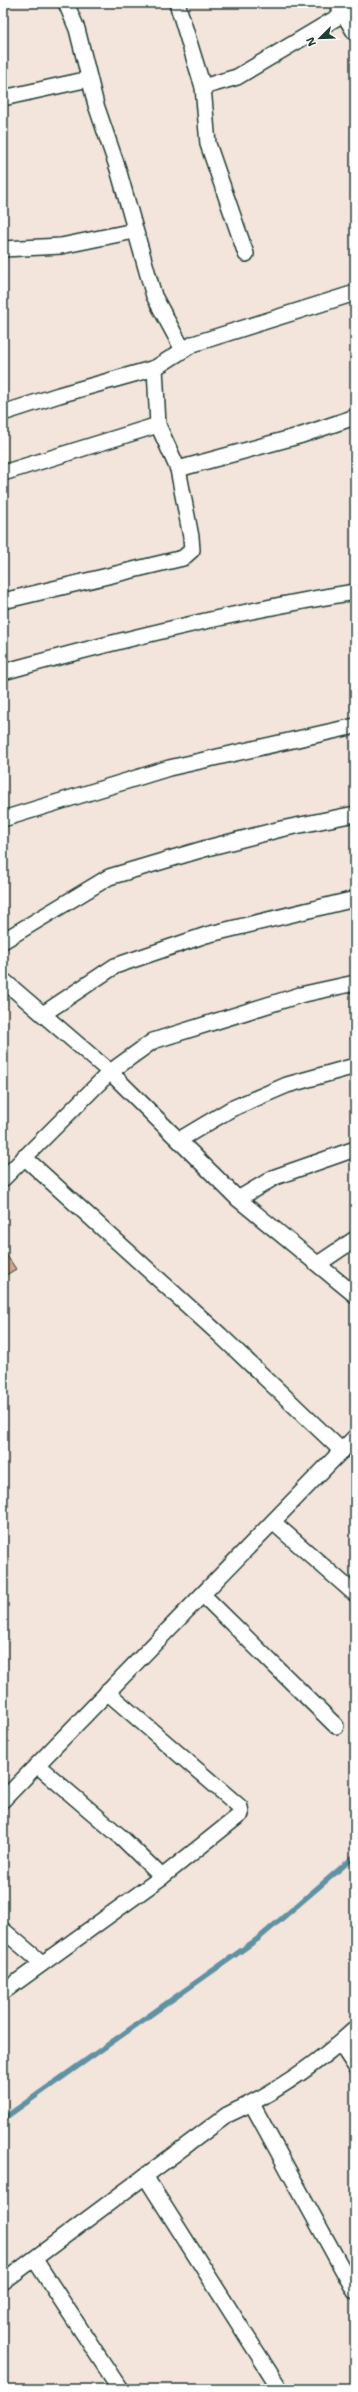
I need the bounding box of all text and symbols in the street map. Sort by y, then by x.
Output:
north arrow [300,18,340,58]
text: N [303,35,320,49]

